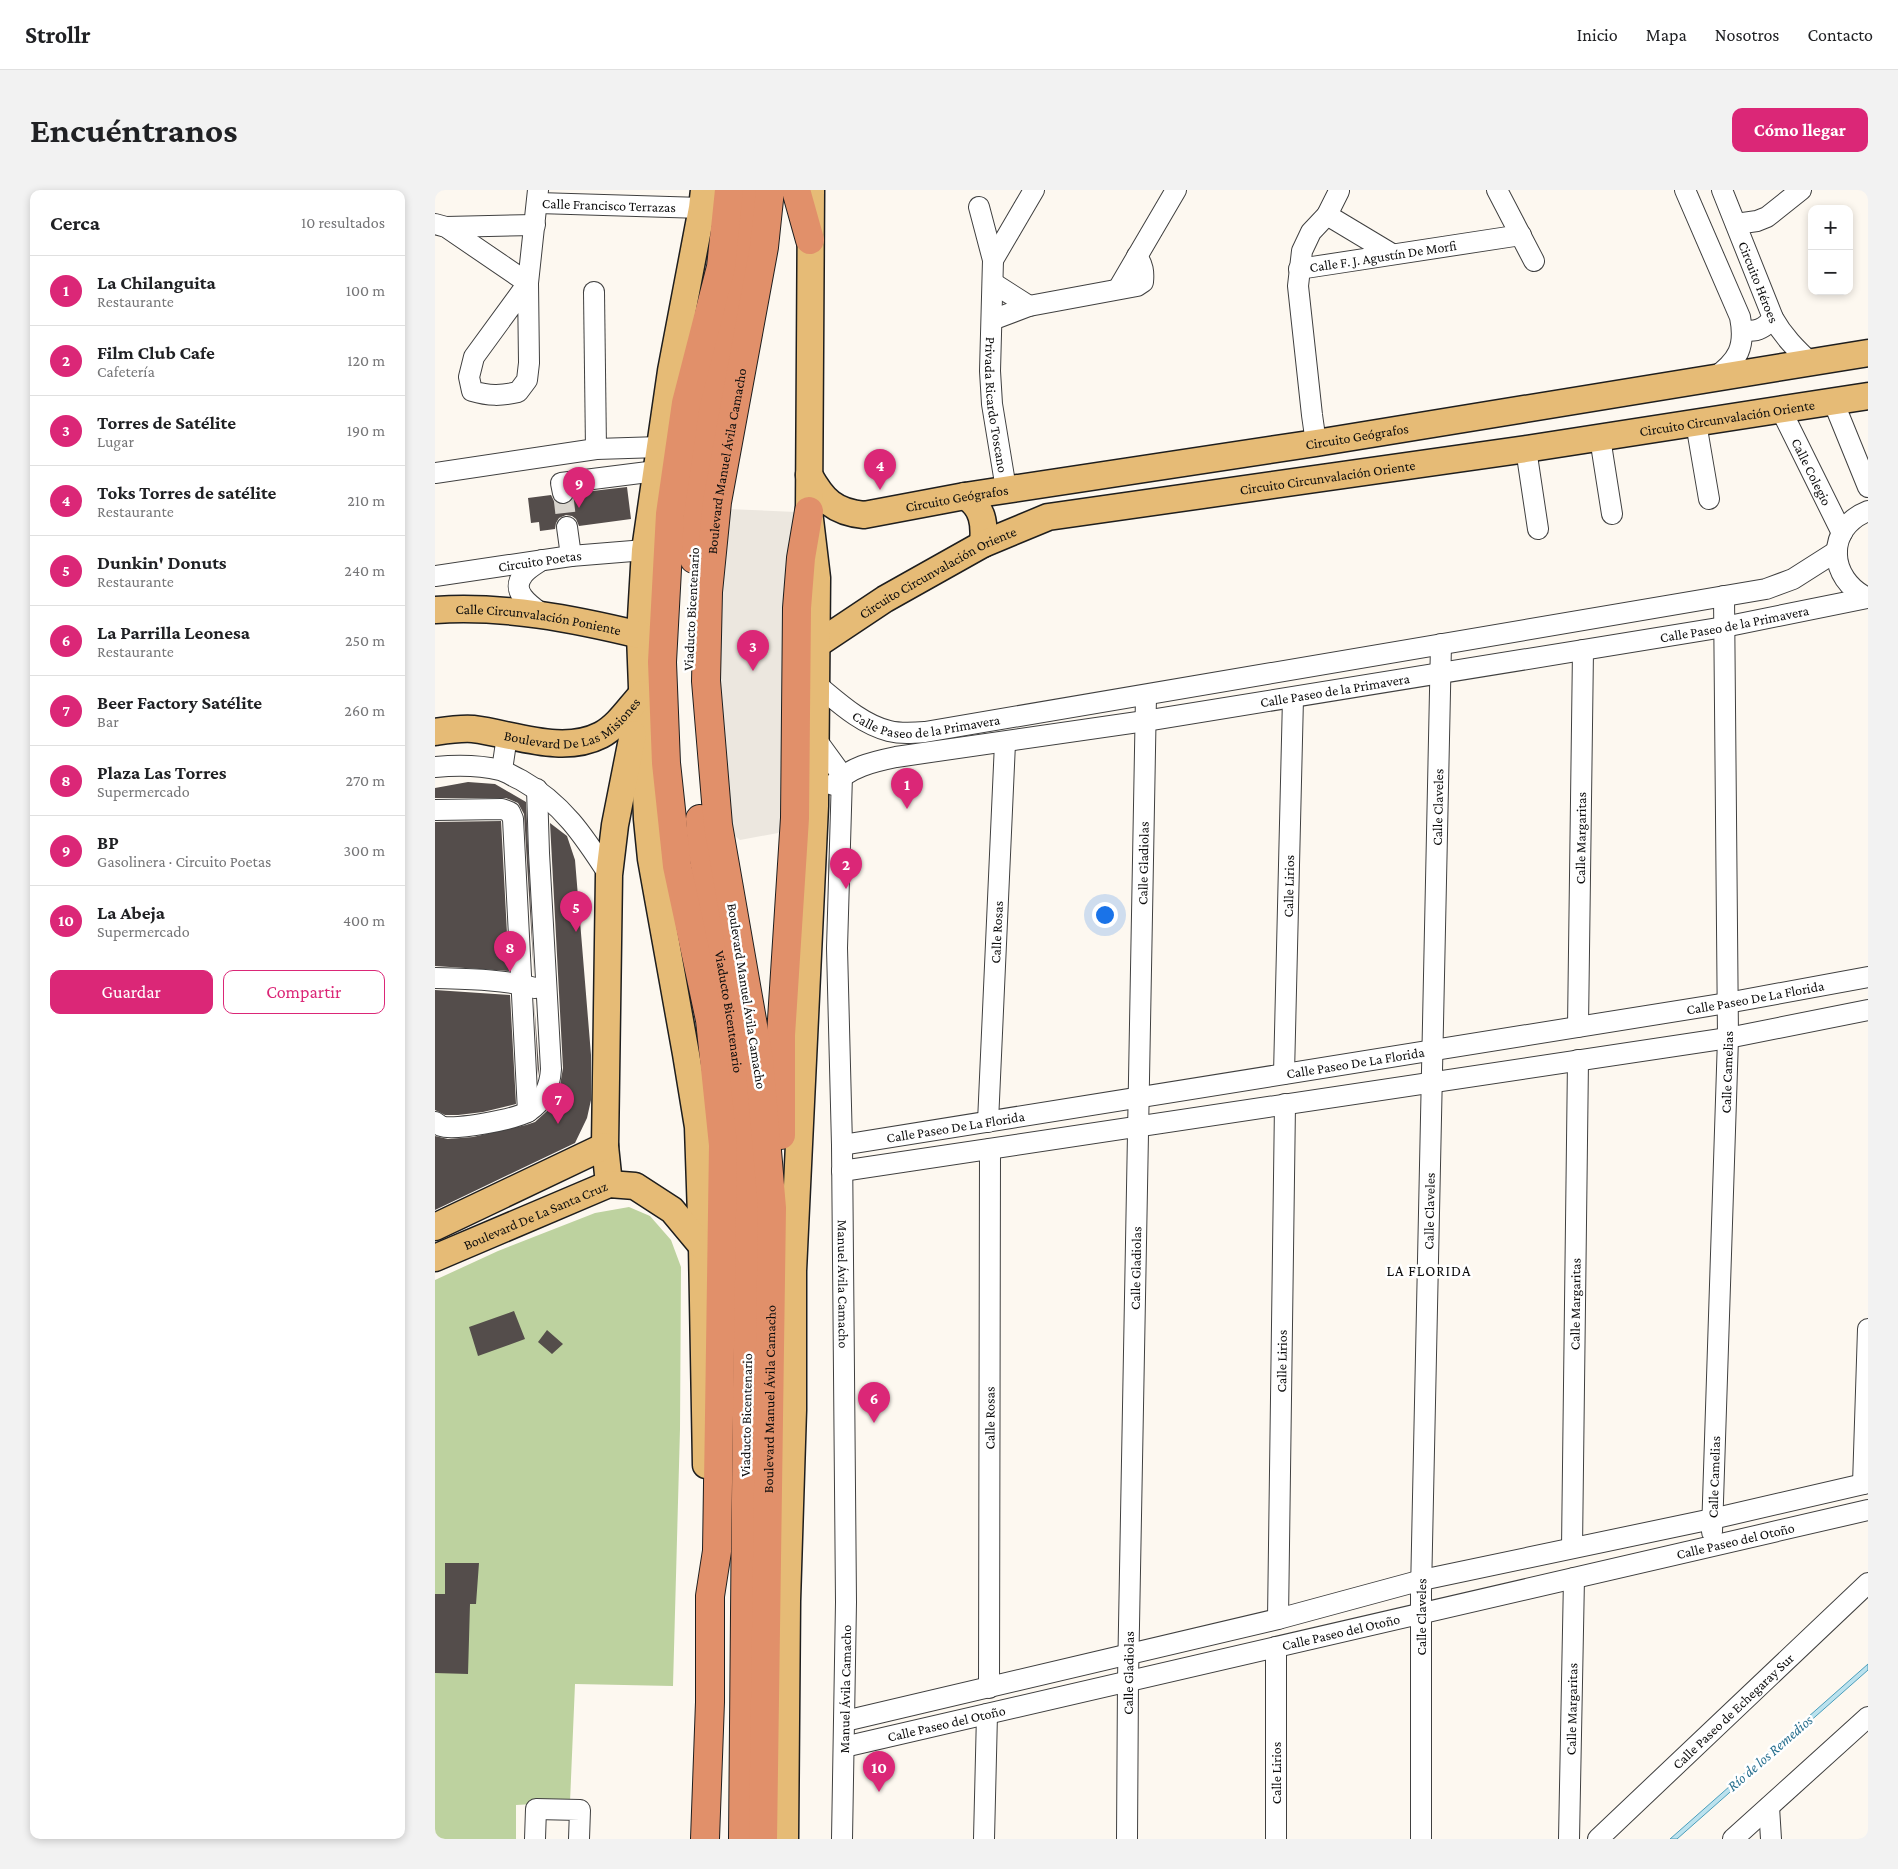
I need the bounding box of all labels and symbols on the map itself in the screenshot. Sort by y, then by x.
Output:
street label: Calle Francisco Terrazas [542,195,676,215]
street label: Calle F. J. Agustín De Morfi [1308,237,1458,275]
street label: Circuito Héroes [1735,239,1782,326]
street label: Privada Ricardo Toscano [982,337,1011,474]
street label: Boulevard Manuel Ávila Camacho [704,367,750,555]
street label: Circuito Circunvalación Oriente [1638,396,1816,439]
street label: Circuito Geógrafos [1304,420,1410,452]
street label: Calle Colegio [1788,435,1835,508]
pin: 4 [864,449,896,490]
street label: Circuito Circunvalación Oriente [1239,457,1416,498]
pin: 9 [563,467,595,508]
street label: Circuito Geógrafos [904,482,1009,515]
street label: Circuito Circunvalación Oriente [856,523,1019,622]
street label: Circuito Poetas [497,547,582,575]
street label: Viaducto Bicentenario [680,547,702,671]
street label: Calle Circunvalación Poniente [455,601,623,638]
street label: Calle Paseo de la Primavera [1659,602,1811,645]
pin: 3 [737,630,769,671]
street label: Calle Paseo de la Primavera [1259,670,1411,710]
street label: Boulevard De Las Misiones [503,694,643,752]
street label: Calle Paseo de la Primavera [849,707,1002,741]
pin: 1 [891,768,923,809]
street label: Calle Claveles [1429,768,1446,846]
street label: Calle Margaritas [1572,792,1589,884]
street label: Calle Gladiolas [1134,821,1152,905]
pin: 2 [830,848,862,889]
street label: Calle Lirios [1280,855,1297,918]
pin: 5 [560,891,592,932]
street label: Calle Rosas [987,900,1006,964]
street label: Boulevard Manuel Ávila Camacho [724,902,770,1090]
your location [1092,902,1118,928]
pin: 8 [494,931,526,972]
street label: Viaducto Bicentenario [712,949,746,1074]
street label: Calle Paseo De La Florida [1685,977,1826,1017]
street label: Calle Camelias [1718,1031,1736,1114]
street label: Calle Paseo De La Florida [1285,1044,1426,1082]
pin: 7 [542,1083,574,1124]
street label: Calle Paseo De La Florida [885,1108,1026,1146]
street label: Calle Claveles [1420,1172,1438,1250]
street label: Boulevard De La Santa Cruz [461,1178,610,1253]
street label: Manuel Ávila Camacho [835,1220,852,1349]
street label: Calle Gladiolas [1127,1226,1144,1310]
street label: Calle Margaritas [1566,1258,1584,1350]
district label: LA FLORIDA [1387,1263,1472,1279]
street label: Boulevard Manuel Ávila Camacho [760,1305,779,1493]
street label: Calle Lirios [1273,1330,1290,1392]
street label: Viaducto Bicentenario [737,1353,755,1477]
pin: 6 [858,1382,890,1423]
street label: Calle Rosas [981,1387,998,1449]
street label: Calle Camelias [1704,1436,1723,1518]
street label: Calle Paseo del Otoño [1675,1519,1796,1562]
street label: Calle Claveles [1413,1578,1429,1656]
street label: Calle Paseo del Otoño [1280,1611,1401,1653]
street label: Manuel Ávila Camacho [836,1624,854,1753]
street label: Calle Gladiolas [1120,1631,1137,1715]
street label: Calle Paseo de Echegaray Sur [1669,1650,1797,1772]
street label: Calle Margaritas [1563,1663,1580,1755]
street label: Calle Paseo del Otoño [886,1702,1007,1745]
water label: Río de los Remedios [1724,1712,1816,1794]
street label: Calle Lirios [1268,1742,1284,1804]
pin: 10 [863,1751,895,1792]

